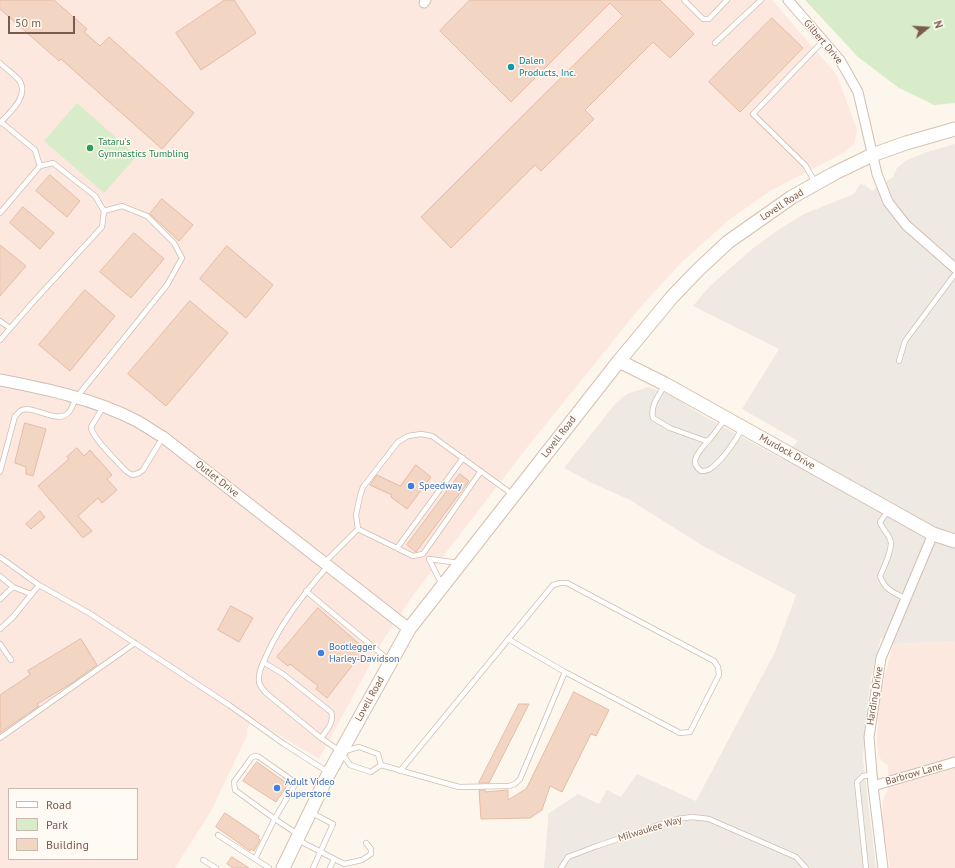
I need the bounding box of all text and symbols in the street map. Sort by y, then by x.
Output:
scale bar [10,8,77,34]
north arrow [907,8,947,48]
text: 50 m [15,15,41,30]
street label: Gilbert Drive [801,17,845,67]
text: N [931,19,946,30]
place label: Dalen Products, Inc. [519,55,576,78]
marker: Dalen Products, Inc. [506,62,516,72]
place label: Tataru's Gymnastics Tumbling [98,136,189,160]
marker: Tataru's Gymnastics Tumbling [85,143,95,153]
street label: Lovell Road [758,187,806,223]
street label: Lovell Road [539,414,579,460]
street label: Murdock Drive [757,432,817,472]
street label: Outlet Drive [193,458,241,500]
place label: Speedway [419,480,462,492]
marker: Speedway [406,481,416,491]
place label: Bootlegger Harley-Davidson [329,641,400,664]
marker: Bootlegger Harley-Davidson [316,648,326,658]
street label: Harding Drive [864,666,886,726]
street label: Lovell Road [353,675,387,723]
street label: Barbrow Lane [884,760,944,788]
place label: Adult Video Superstore [285,776,335,800]
marker: Adult Video Superstore [272,783,282,793]
legend [8,788,138,860]
text: Road [46,797,71,812]
street label: Milwaukee Way [617,814,683,844]
text: Park [46,817,68,832]
text: Building [46,837,89,852]

